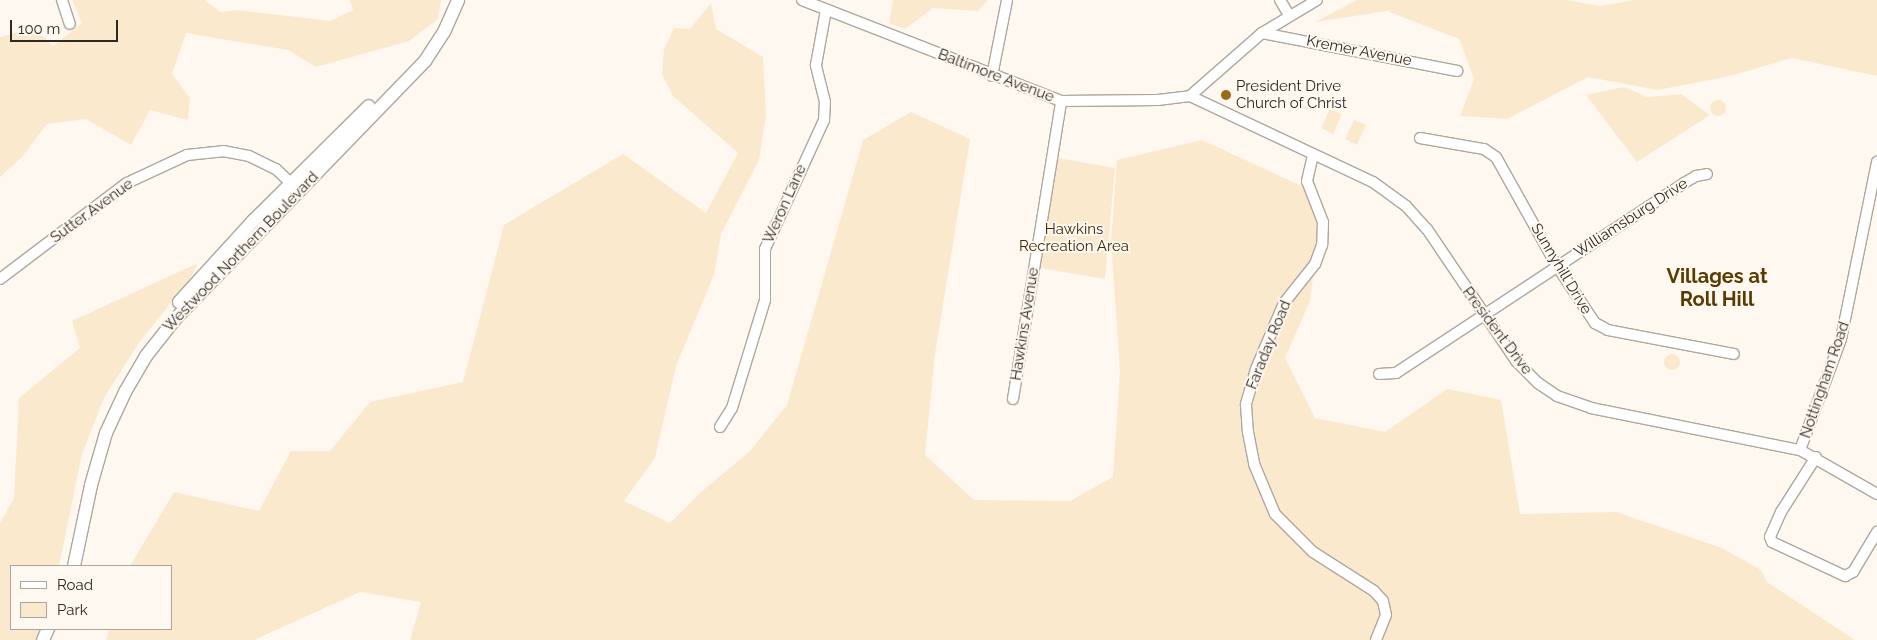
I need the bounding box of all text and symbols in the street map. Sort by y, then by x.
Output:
scale bar [12,10,120,42]
text: 100 m [18,20,60,38]
street label: Kremer Avenue [1304,32,1414,70]
street label: Baltimore Avenue [935,45,1057,107]
place label: President Drive Church of Christ [1236,77,1347,112]
marker: President Drive Church of Christ [1220,89,1232,101]
street label: Weron Lane [760,162,810,246]
street label: Westwood Northern Boulevard [160,168,322,336]
street label: Sutter Avenue [47,175,137,247]
street label: Williamsburg Drive [1571,175,1691,261]
park label: Hawkins Recreation Area [1019,220,1129,255]
street label: Sunnyhill Drive [1527,220,1595,318]
district label: Villages at Roll Hill [1666,265,1768,312]
street label: Hawkins Avenue [1007,266,1043,382]
street label: President Drive [1458,284,1536,378]
street label: Faraday Road [1243,298,1295,392]
street label: Nottingham Road [1797,319,1853,441]
legend [10,565,172,630]
text: Road [57,576,93,594]
text: Park [57,601,88,619]

